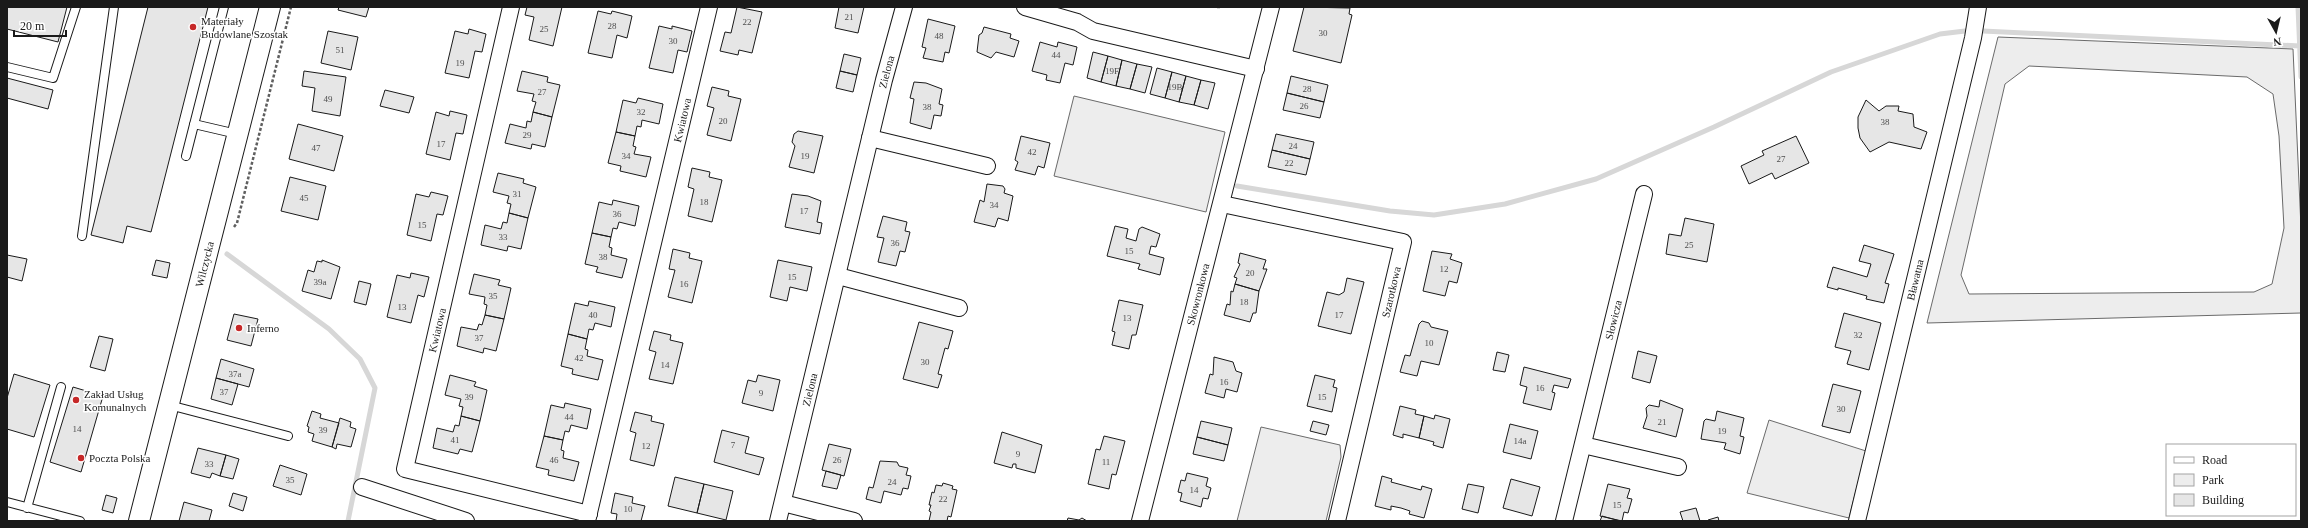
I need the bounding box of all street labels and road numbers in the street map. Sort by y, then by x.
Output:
street label: Zielona [876,54,896,90]
street label: Kwiatowa [671,97,693,144]
street label: Wilczycka [193,240,216,288]
street label: Bławatna [1904,258,1926,301]
street label: Skowronkowa [1184,262,1211,327]
street label: Szarotkowa [1379,265,1403,319]
street label: Słowicza [1603,299,1624,341]
street label: Kwiatowa [426,307,448,353]
street label: Zielona [800,372,819,407]

